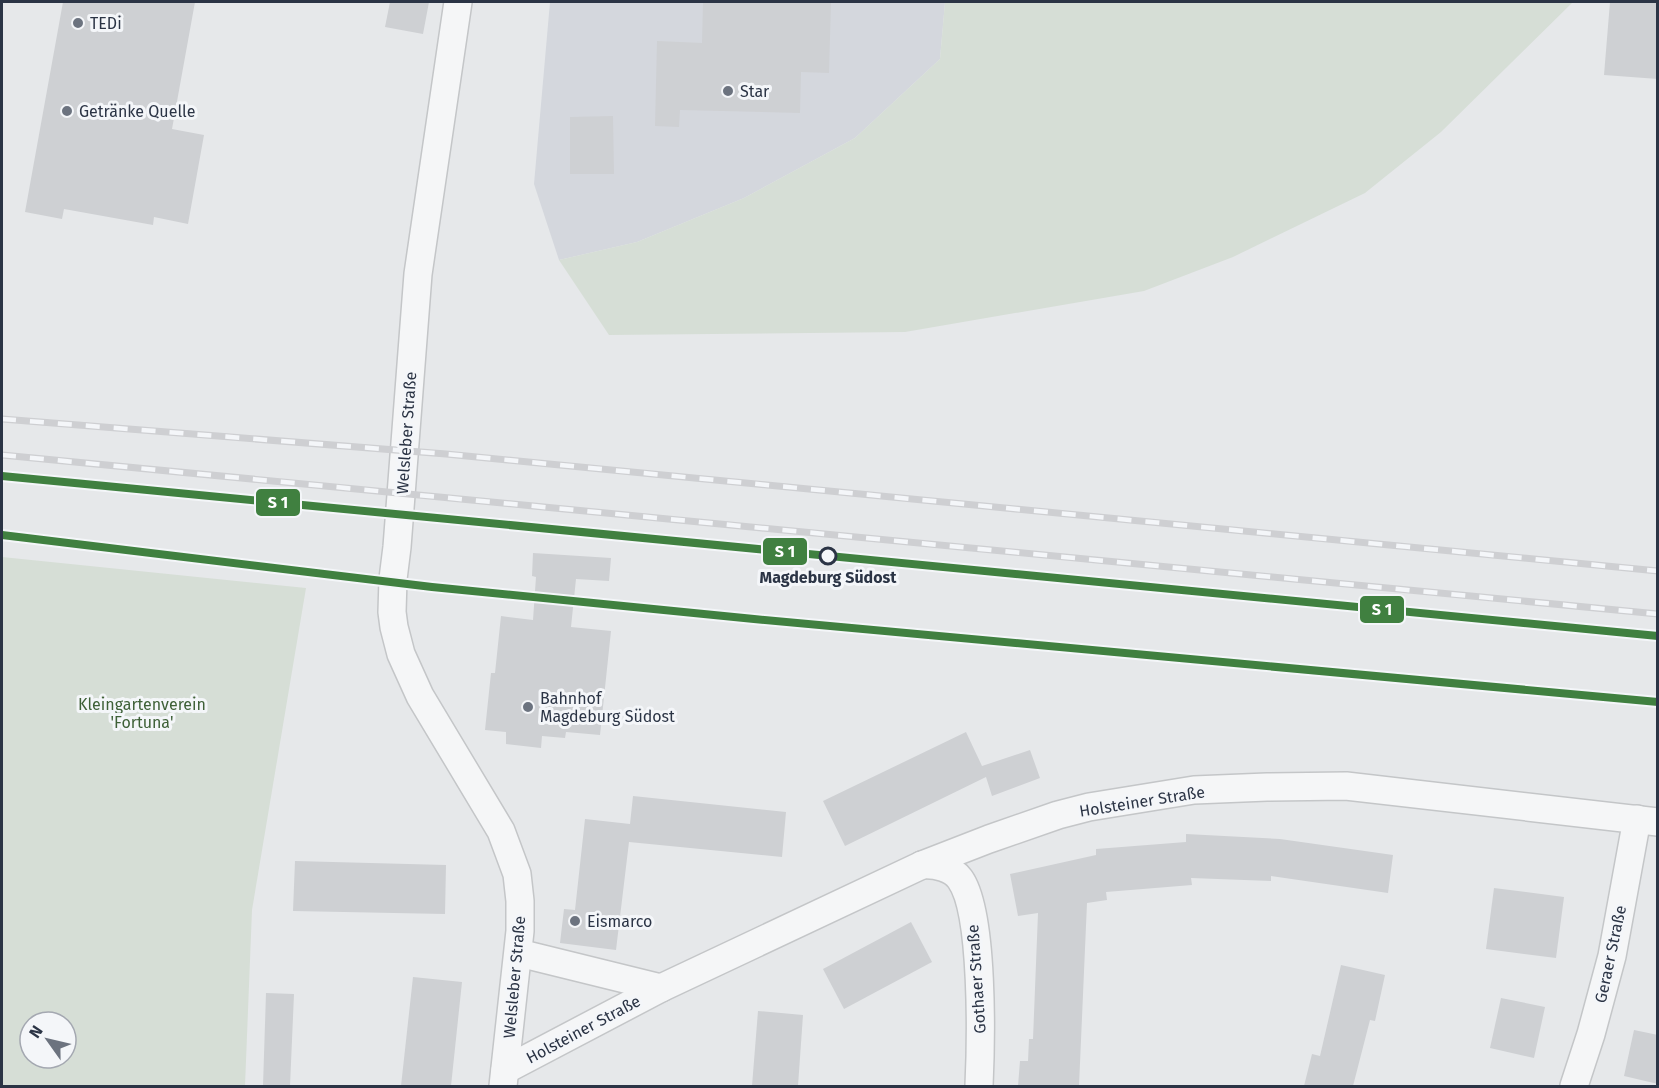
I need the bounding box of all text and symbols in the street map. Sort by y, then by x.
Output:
place label: TEDi [90,14,122,33]
marker: TEDi [71,16,85,30]
place label: Star [740,82,770,101]
marker: Star [721,84,735,98]
place label: Getränke Quelle [79,102,195,121]
marker: Getränke Quelle [60,104,74,118]
street label: Welsleber Straße [393,371,420,495]
line badge: S 1 [255,488,301,517]
text: S 1 [268,493,288,512]
line badge: S 1 [762,537,808,566]
text: S 1 [775,542,795,561]
marker: Magdeburg Südost [819,547,837,565]
place label: Magdeburg Südost [760,568,897,587]
line badge: S 1 [1359,595,1405,624]
text: S 1 [1372,600,1392,619]
place label: Bahnhof Magdeburg Südost [540,689,675,726]
park label: Kleingartenverein 'Fortuna' [78,695,206,732]
marker: Bahnhof Magdeburg Südost [521,700,535,714]
street label: Holsteiner Straße [1078,782,1206,821]
street label: Geraer Straße [1591,904,1630,1005]
place label: Eismarco [587,912,652,931]
marker: Eismarco [568,914,582,928]
street label: Welsleber Straße [500,915,529,1039]
street label: Gothaer Straße [963,924,990,1034]
street label: Holsteiner Straße [523,991,644,1068]
north arrow [18,1010,78,1070]
text: N [25,1022,47,1042]

